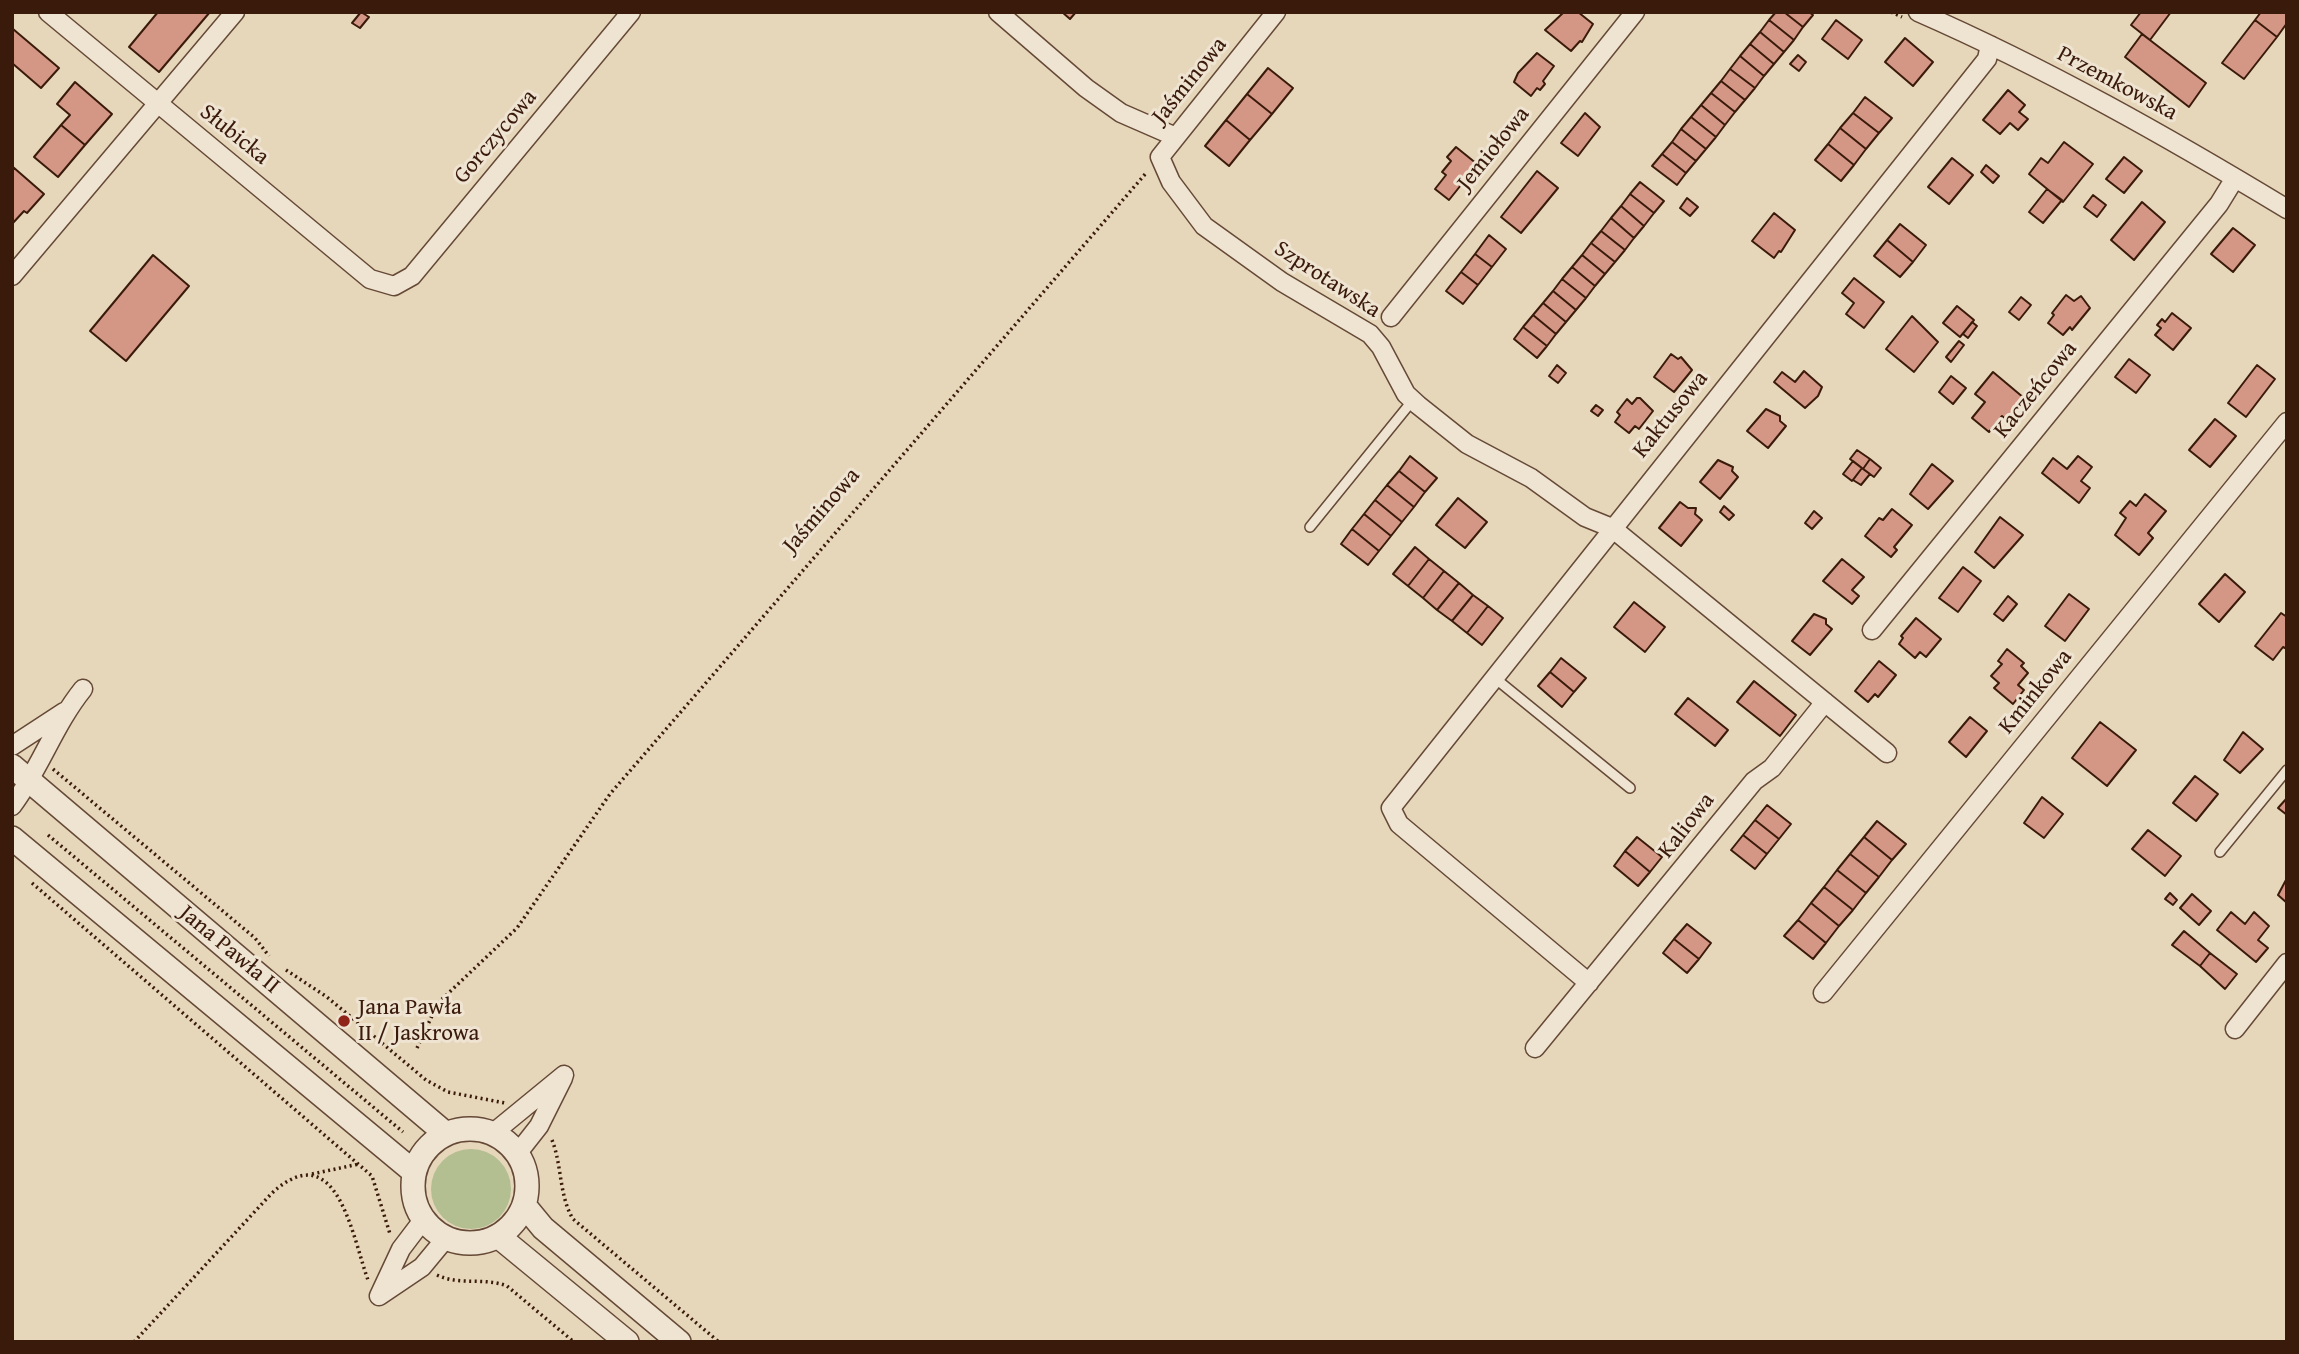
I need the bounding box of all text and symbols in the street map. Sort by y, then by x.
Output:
street label: Jaśminowa [1147,32,1233,130]
street label: Przemkowska [2052,41,2182,127]
street label: Gorczycowa [449,84,543,190]
street label: Słubicka [194,99,274,171]
street label: Jemiołowa [1452,101,1536,197]
street label: Szprotawska [1269,235,1385,325]
street label: Kaczeńcowa [1988,336,2084,444]
street label: Kaktusowa [1628,366,1714,464]
street label: Jaśminowa [778,463,866,559]
street label: Kminkowa [1993,644,2079,740]
street label: Kaliowa [1653,788,1721,864]
street label: Jana Pawła II [173,900,285,1000]
place label: Jana Pawła II / Jaskrowa [358,994,479,1048]
marker: Jana Pawła II / Jaskrowa [336,1013,352,1029]

